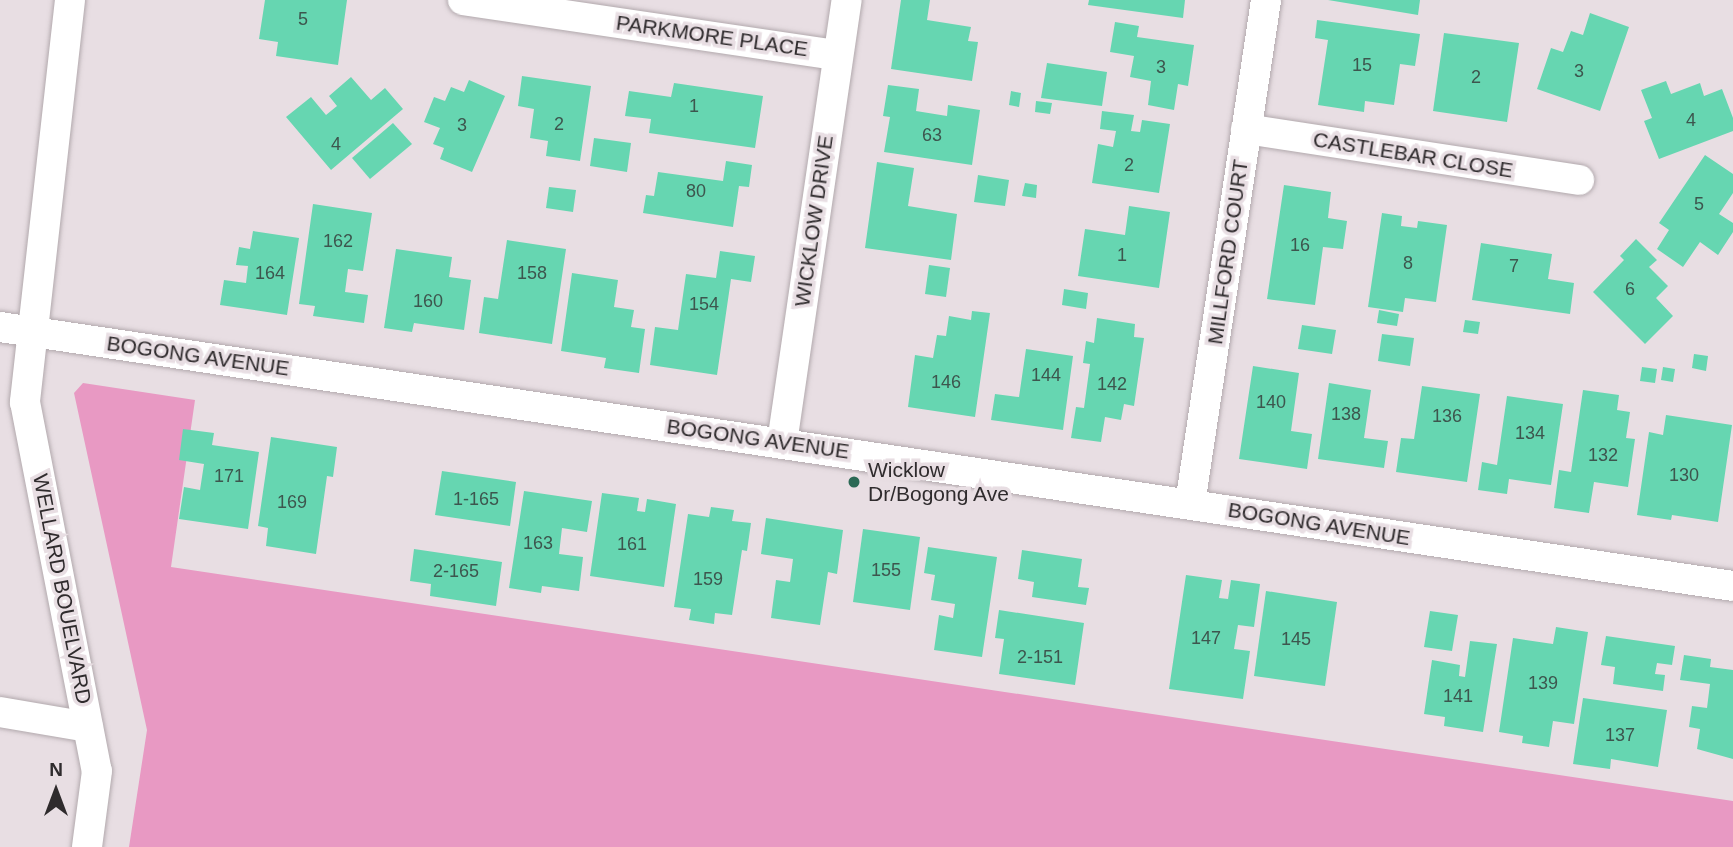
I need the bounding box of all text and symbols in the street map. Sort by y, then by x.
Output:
house number: 5 [298,8,308,30]
street label: PARKMORE PLACE [615,10,809,62]
house number: 15 [1352,54,1372,76]
house number: 3 [1156,56,1166,78]
house number: 3 [1574,60,1584,82]
house number: 2 [1471,66,1481,88]
house number: 1 [689,95,699,117]
house number: 4 [1686,109,1696,131]
house number: 2 [554,113,564,135]
house number: 3 [457,114,467,136]
house number: 63 [922,124,942,146]
street label: CASTLEBAR CLOSE [1311,127,1515,183]
house number: 4 [331,133,341,155]
street label: WICKLOW DRIVE [790,134,838,308]
house number: 2 [1124,154,1134,176]
street label: MILLFORD COURT [1203,158,1253,346]
house number: 80 [686,180,706,202]
house number: 5 [1694,193,1704,215]
house number: 162 [323,230,353,252]
house number: 16 [1290,234,1310,256]
house number: 1 [1117,244,1127,266]
house number: 8 [1403,252,1413,274]
house number: 7 [1509,255,1519,277]
house number: 164 [255,262,285,284]
house number: 158 [517,262,547,284]
house number: 6 [1625,278,1635,300]
house number: 160 [413,290,443,312]
house number: 154 [689,293,719,315]
street label: BOGONG AVENUE [105,331,291,381]
house number: 144 [1031,364,1061,386]
house number: 146 [931,371,961,393]
house number: 142 [1097,373,1127,395]
house number: 140 [1256,391,1286,413]
house number: 138 [1331,403,1361,425]
house number: 136 [1432,405,1462,427]
street label: BOGONG AVENUE [665,414,851,464]
house number: 134 [1515,422,1545,444]
house number: 132 [1588,444,1618,466]
place label: Wicklow Dr/Bogong Ave [868,457,1010,507]
house number: 130 [1669,464,1699,486]
house number: 171 [214,465,244,487]
street label: WELLARD BOUELVARD [27,472,97,706]
marker: Wicklow Dr/Bogong Ave [846,474,862,490]
house number: 1-165 [453,488,499,510]
house number: 169 [277,491,307,513]
street label: BOGONG AVENUE [1226,497,1412,551]
house number: 163 [523,532,553,554]
house number: 161 [617,533,647,555]
house number: 155 [871,559,901,581]
house number: 2-165 [433,560,479,582]
house number: 159 [693,568,723,590]
house number: 147 [1191,627,1221,649]
house number: 145 [1281,628,1311,650]
house number: 2-151 [1017,646,1063,668]
house number: 139 [1528,672,1558,694]
house number: 141 [1443,685,1473,707]
house number: 137 [1605,724,1635,746]
north arrow [21,756,91,826]
text: N [49,759,63,780]

